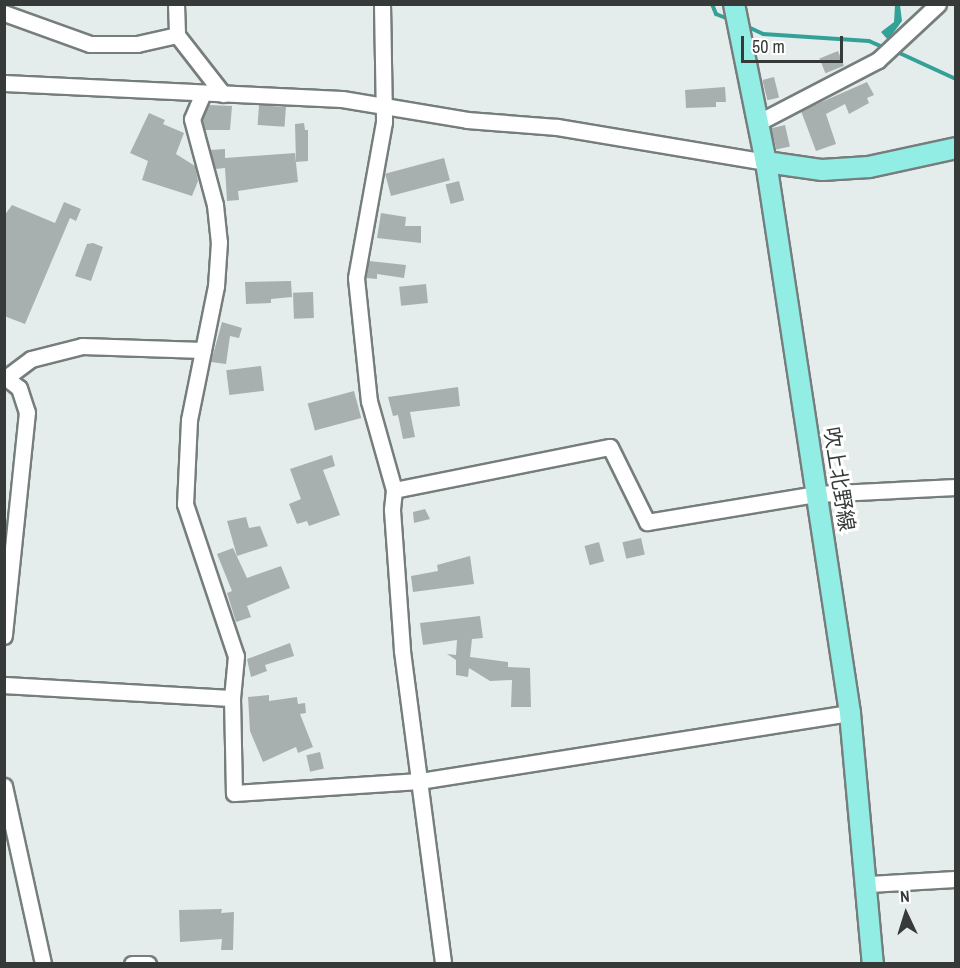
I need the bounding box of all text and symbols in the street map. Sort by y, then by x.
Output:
scale bar [744,24,846,62]
text: 50 m [752,34,785,59]
street label: 吹上北野線 [818,425,860,533]
north arrow [876,884,936,944]
text: N [899,885,910,907]

